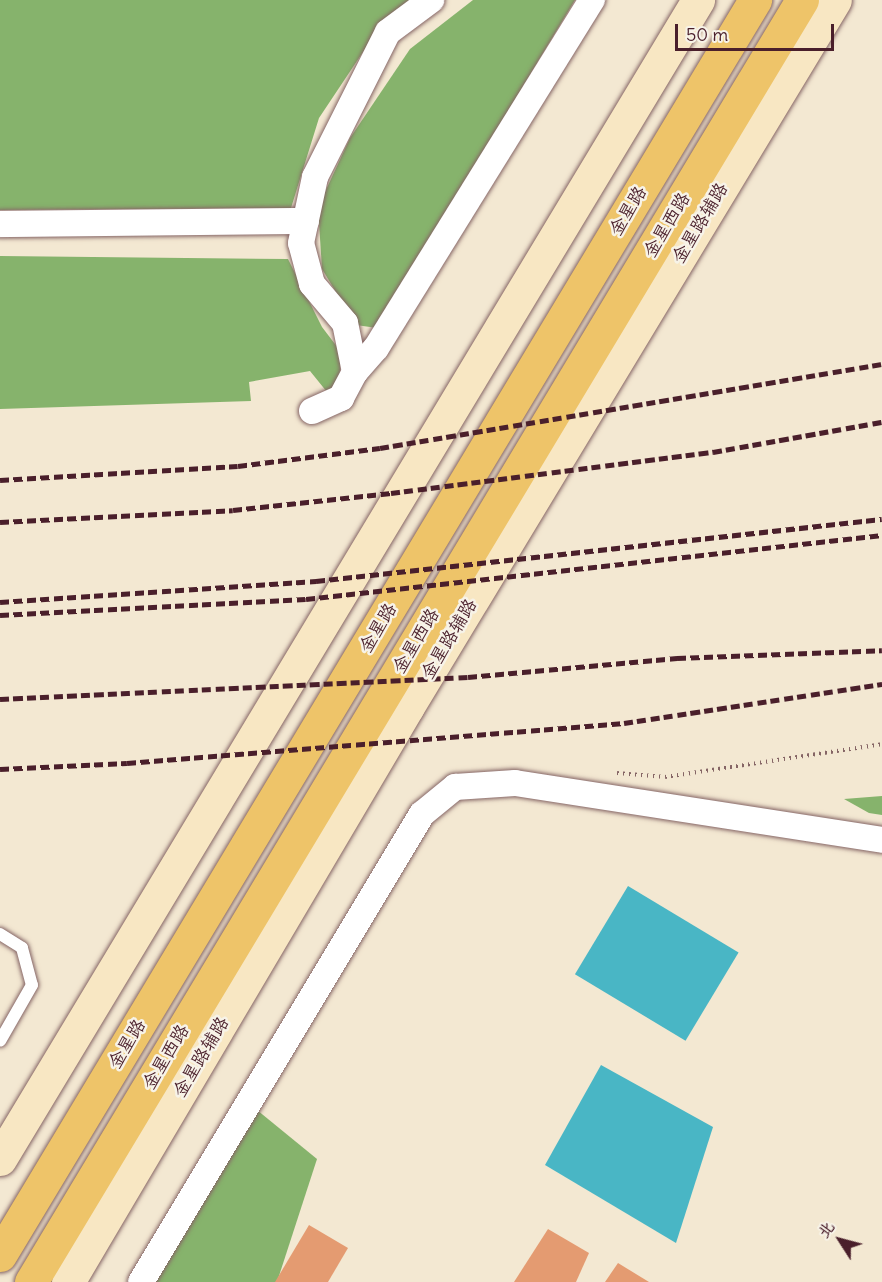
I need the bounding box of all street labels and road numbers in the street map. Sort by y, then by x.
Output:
street label: 金星路辅路 [668,179,732,267]
street label: 金星路 [605,182,651,240]
street label: 金星西路 [639,189,695,261]
street label: 金星路辅路 [417,595,481,683]
street label: 金星路 [355,599,401,657]
street label: 金星西路 [388,605,444,677]
street label: 金星路辅路 [169,1013,233,1101]
street label: 金星路 [104,1015,150,1073]
street label: 金星西路 [138,1021,194,1093]

